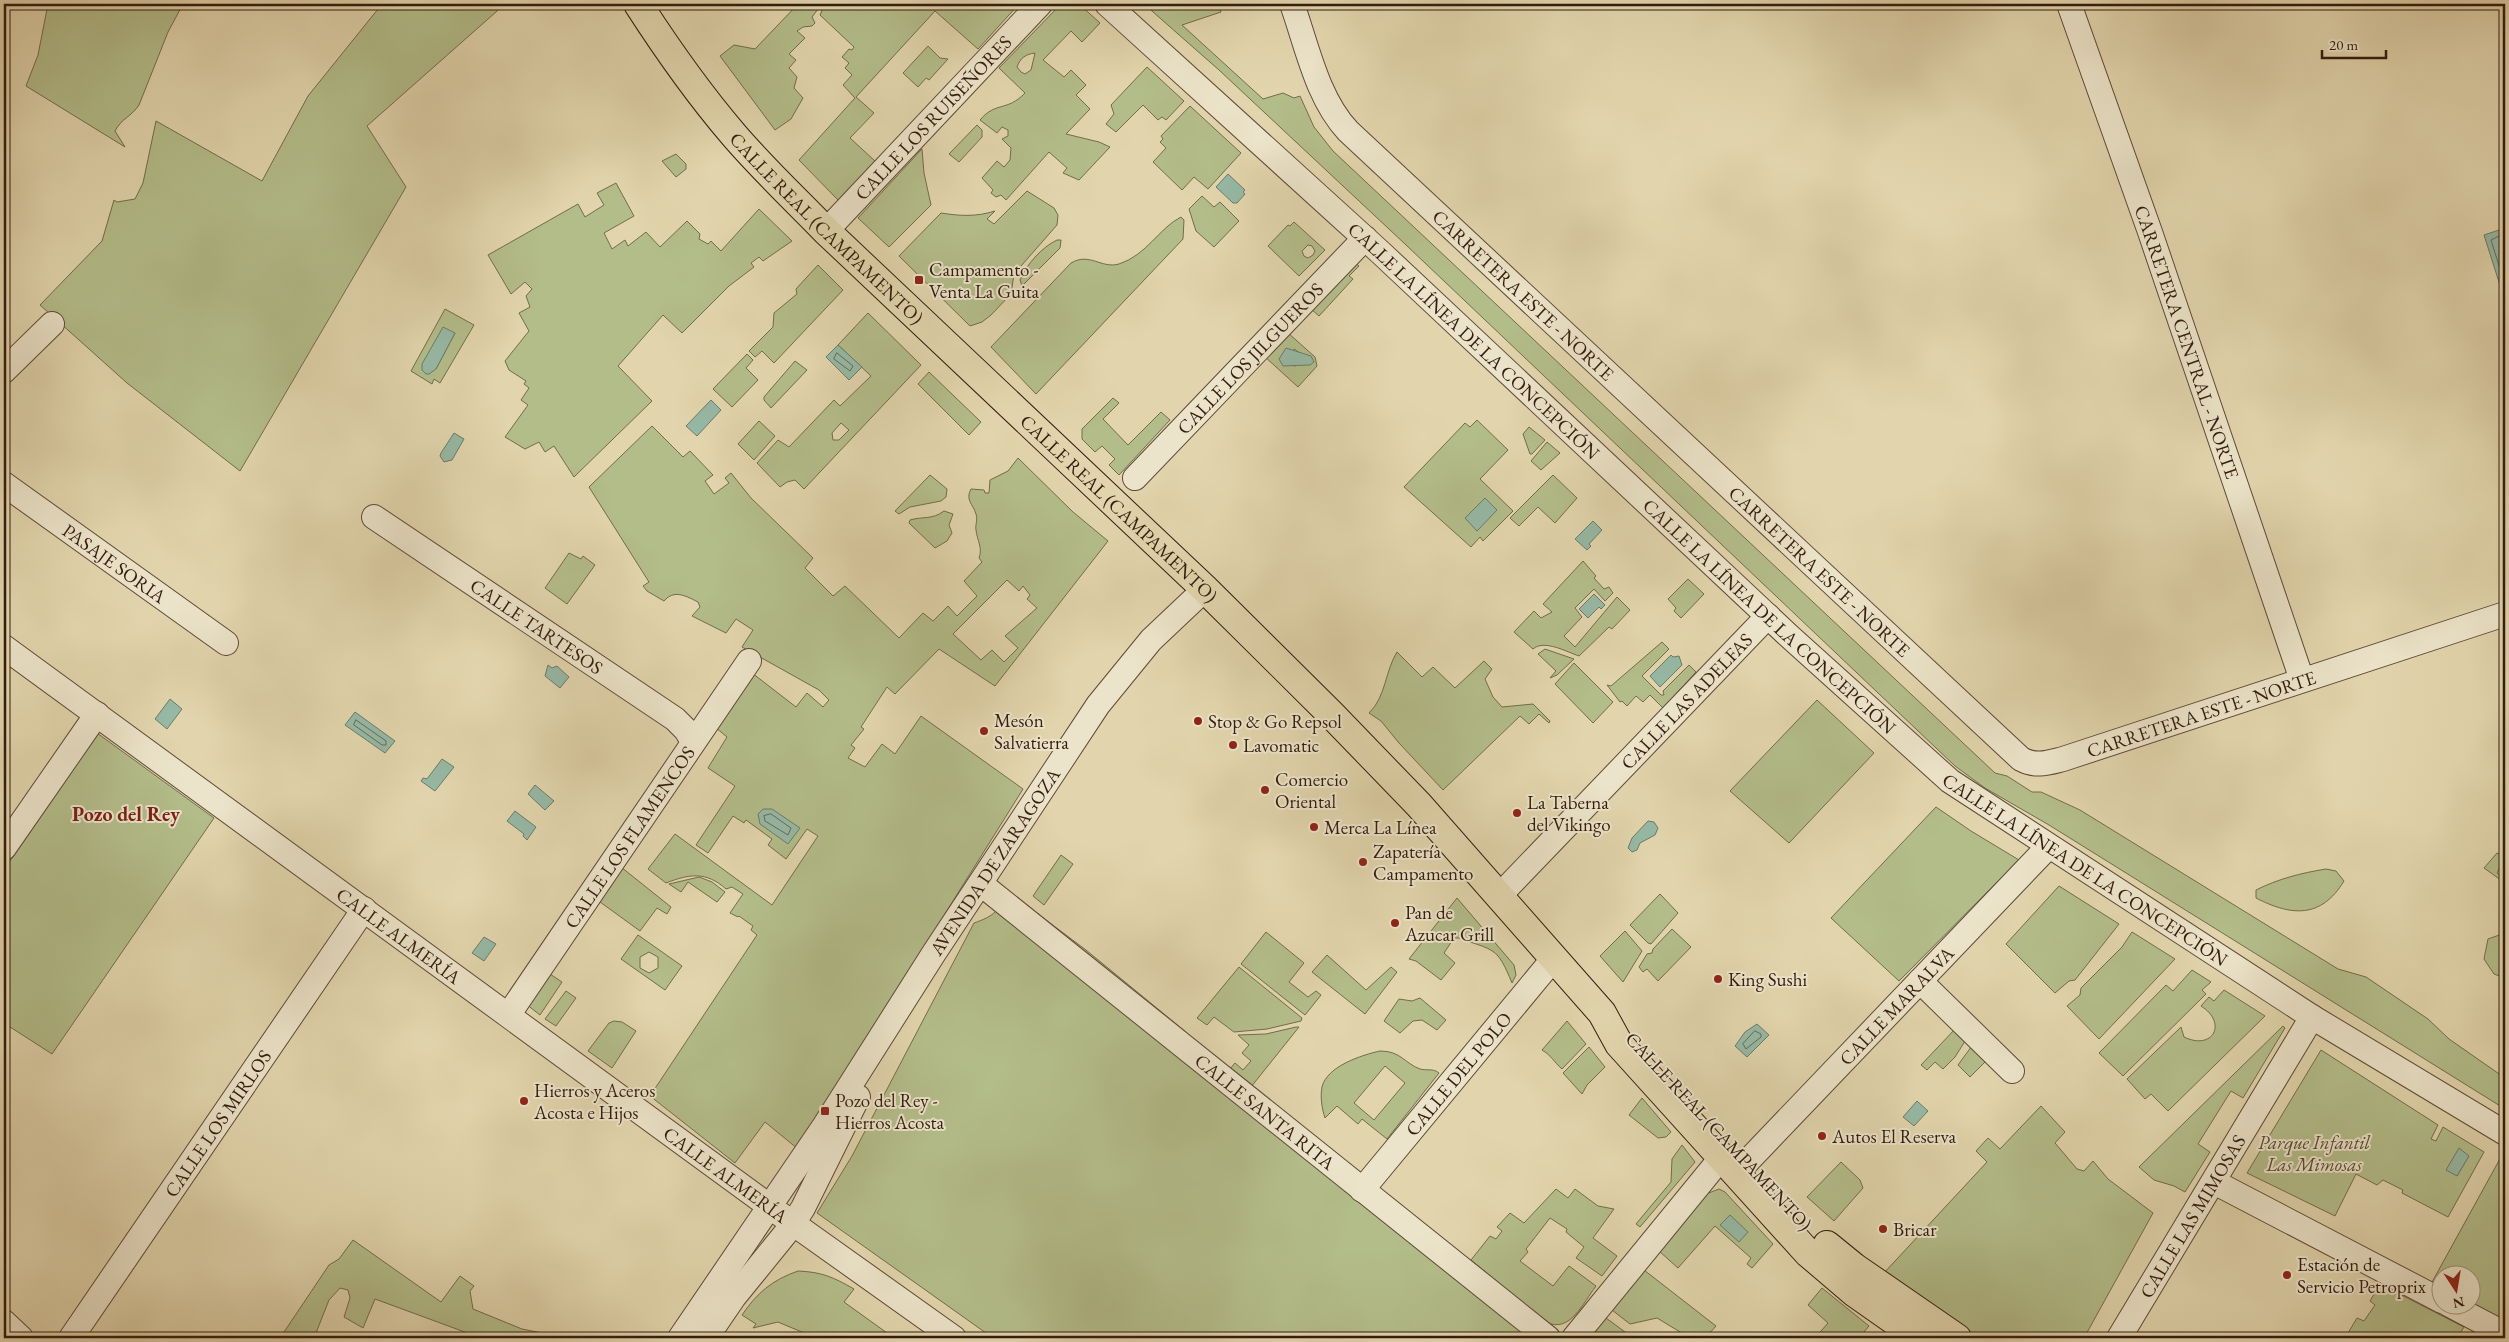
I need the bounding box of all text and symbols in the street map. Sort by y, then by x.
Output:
scale bar [2322,28,2385,60]
street label: CALLE LOS RUISEÑORES [850,30,1017,206]
text: 20 m [2329,35,2358,54]
street label: CALLE REAL (CAMPAMENTO) [724,127,929,330]
street label: CARRETERA CENTRAL - NORTE [2128,202,2245,482]
street label: CARRETERA ESTE - NORTE [1427,204,1620,386]
street label: CALLE LA LÍNEA DE LA CONCEPCIÓN [1342,217,1605,465]
place label: Campamento - Venta La Guita [929,257,1040,304]
marker: Campamento - Venta La Guita [913,274,925,286]
street label: CALLE LOS JILGUEROS [1172,277,1329,440]
street label: CALLE REAL (CAMPAMENTO) [1015,409,1223,608]
street label: CARRETERA ESTE - NORTE [1723,481,1916,663]
street label: CALLE LA LÍNEA DE LA CONCEPCIÓN [1637,493,1901,739]
street label: PASAJE SORIA [58,518,172,610]
street label: CALLE TARTESOS [465,573,608,680]
street label: CALLE LAS ADELFAS [1615,628,1758,775]
street label: CARRETERA ESTE - NORTE [2083,665,2319,763]
place label: Mesón Salvatierra [994,708,1069,755]
place label: Stop & Go Repsol [1208,709,1342,734]
marker: Stop & Go Repsol [1192,715,1204,727]
marker: Mesón Salvatierra [978,725,990,737]
place label: Lavomatic [1243,733,1320,758]
marker: Lavomatic [1227,739,1239,751]
street label: CALLE LOS FLAMENCOS [559,741,701,933]
street label: AVENIDA DE ZARAGOZA [923,763,1066,961]
place label: Comercio Oriental [1275,767,1348,814]
street label: CALLE LA LÍNEA DE LA CONCEPCIÓN [1937,767,2233,972]
marker: Comercio Oriental [1259,784,1271,796]
place label: La Taberna del Vikingo [1527,790,1611,837]
district label: Pozo del Rey [72,801,180,827]
marker: La Taberna del Vikingo [1511,807,1523,819]
place label: Merca La Línea [1324,815,1437,840]
marker: Merca La Línea [1308,821,1320,833]
place label: Zapatería Campamento [1373,839,1474,886]
marker: Zapatería Campamento [1357,856,1369,868]
street label: CALLE ALMERÍA [331,882,467,990]
place label: Pan de Azucar Grill [1404,900,1495,947]
marker: Pan de Azucar Grill [1389,917,1401,929]
street label: CALLE MARALVA [1834,940,1960,1071]
place label: King Sushi [1728,967,1807,992]
marker: King Sushi [1712,973,1724,985]
street label: CALLE DEL POLO [1400,1007,1517,1141]
street label: CALLE REAL (CAMPAMENTO) [1620,1027,1817,1236]
street label: CALLE LOS MIRLOS [159,1045,277,1202]
street label: CALLE SANTA RITA [1190,1048,1341,1176]
place label: Hierros y Aceros Acosta e Hijos [533,1078,655,1125]
place label: Pozo del Rey - Hierros Acosta [835,1088,944,1135]
marker: Hierros y Aceros Acosta e Hijos [518,1095,530,1107]
marker: Pozo del Rey - Hierros Acosta [819,1105,831,1117]
street label: CALLE ALMERÍA [658,1121,794,1229]
place label: Autos El Reserva [1831,1124,1956,1149]
marker: Autos El Reserva [1816,1130,1828,1142]
street label: CALLE LAS MIMOSAS [2134,1130,2251,1303]
park label: Parque Infantil Las Mimosas [2258,1130,2370,1177]
place label: Bricar [1893,1217,1937,1242]
marker: Bricar [1877,1223,1889,1235]
place label: Estación de Servicio Petroprix [2297,1252,2427,1299]
north arrow [2432,1264,2482,1314]
marker: Estación de Servicio Petroprix [2281,1269,2293,1281]
text: N [2451,1293,2466,1313]

